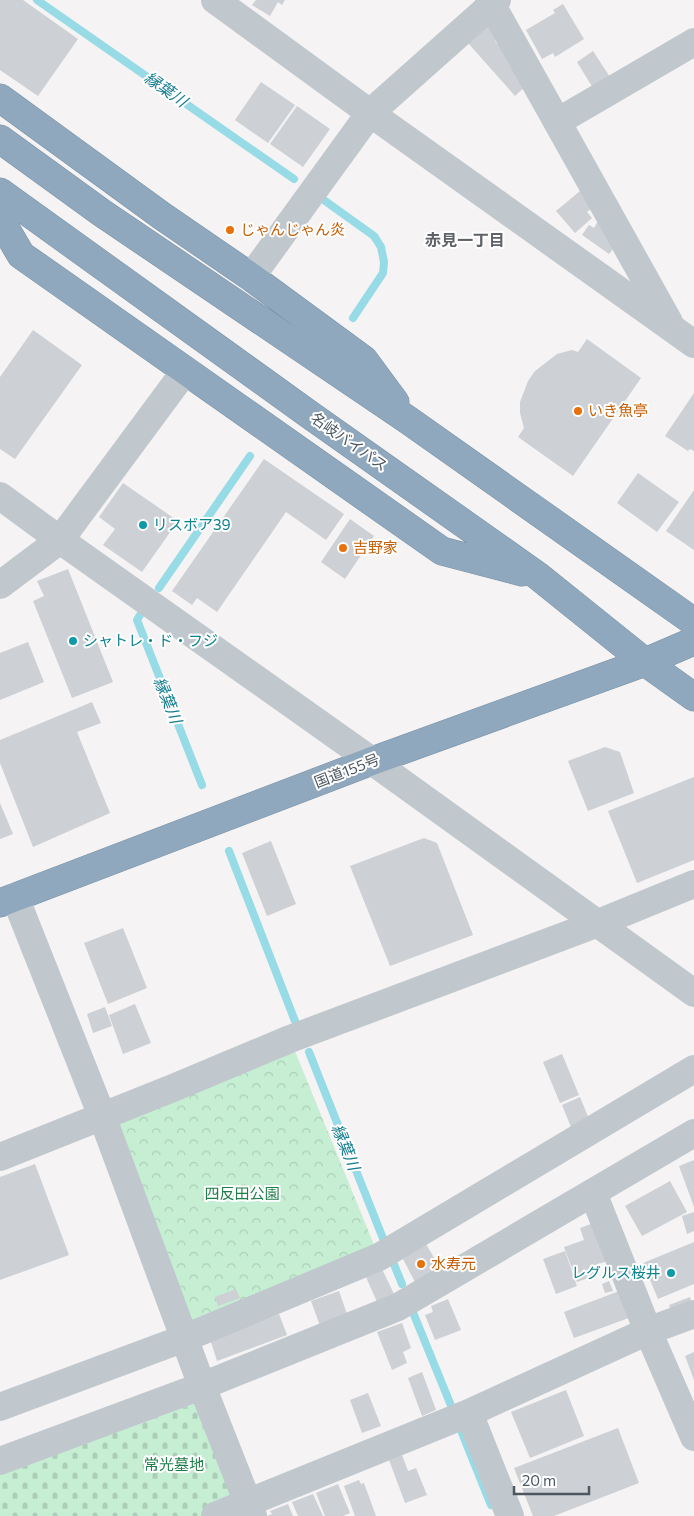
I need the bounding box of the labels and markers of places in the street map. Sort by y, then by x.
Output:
place label: じゃんじゃん炎 [240,220,345,238]
marker: じゃんじゃん炎 [224,224,236,236]
place label: いき魚亭 [588,401,648,419]
marker: いき魚亭 [572,405,584,417]
place label: リスボア39 [153,515,231,533]
marker: リスボア39 [137,519,149,531]
place label: 吉野家 [353,538,398,556]
marker: 吉野家 [337,542,349,554]
place label: シャトレ・ド・フジ [83,631,218,649]
marker: シャトレ・ド・フジ [67,635,79,647]
place label: 水寿元 [431,1254,476,1272]
marker: 水寿元 [415,1258,427,1270]
place label: レグルス桜井 [571,1263,661,1281]
marker: レグルス桜井 [665,1267,677,1279]

